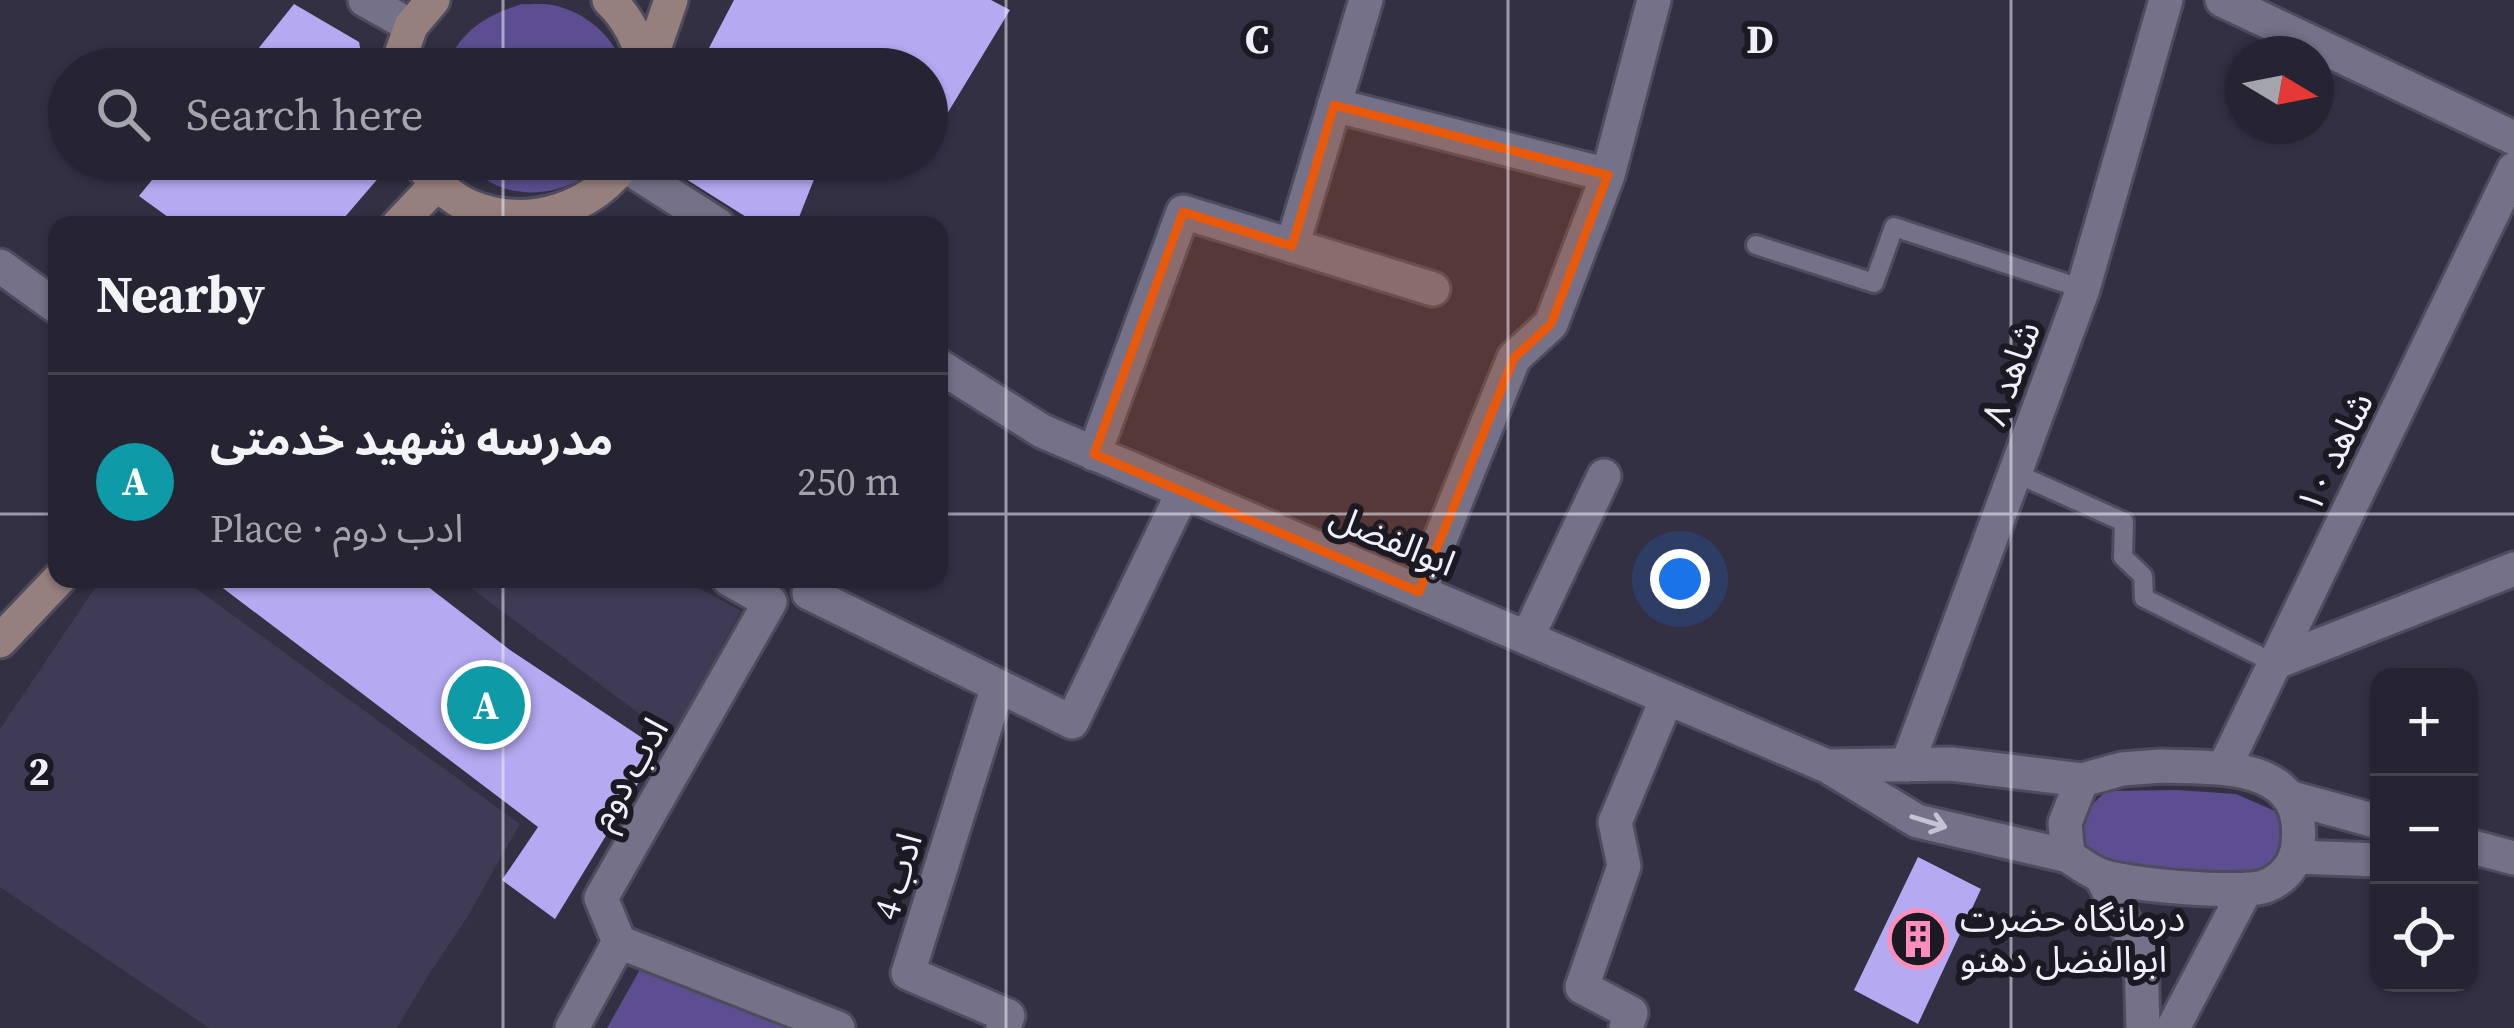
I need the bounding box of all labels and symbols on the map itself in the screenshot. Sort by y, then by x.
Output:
text: C [1245,13,1269,66]
text: D [1746,13,1774,66]
north arrow [2226,36,2334,144]
street label: شاهد ۸ [1969,314,2052,432]
street label: شاهد ۱۰ [2284,384,2385,521]
street label: ابوالفضل [1323,491,1463,588]
your location [1650,549,1710,609]
pin: A [447,660,525,750]
street label: ادب دوم [577,709,682,839]
text: 2 [28,745,50,798]
one-way arrow [1909,812,1947,834]
street label: ادب 4 [861,827,934,925]
place label: درمانگاه حضرت ابوالفضل دهنو [1960,894,2185,984]
building icon: درمانگاه حضرت ابوالفضل دهنو [1887,908,1949,970]

